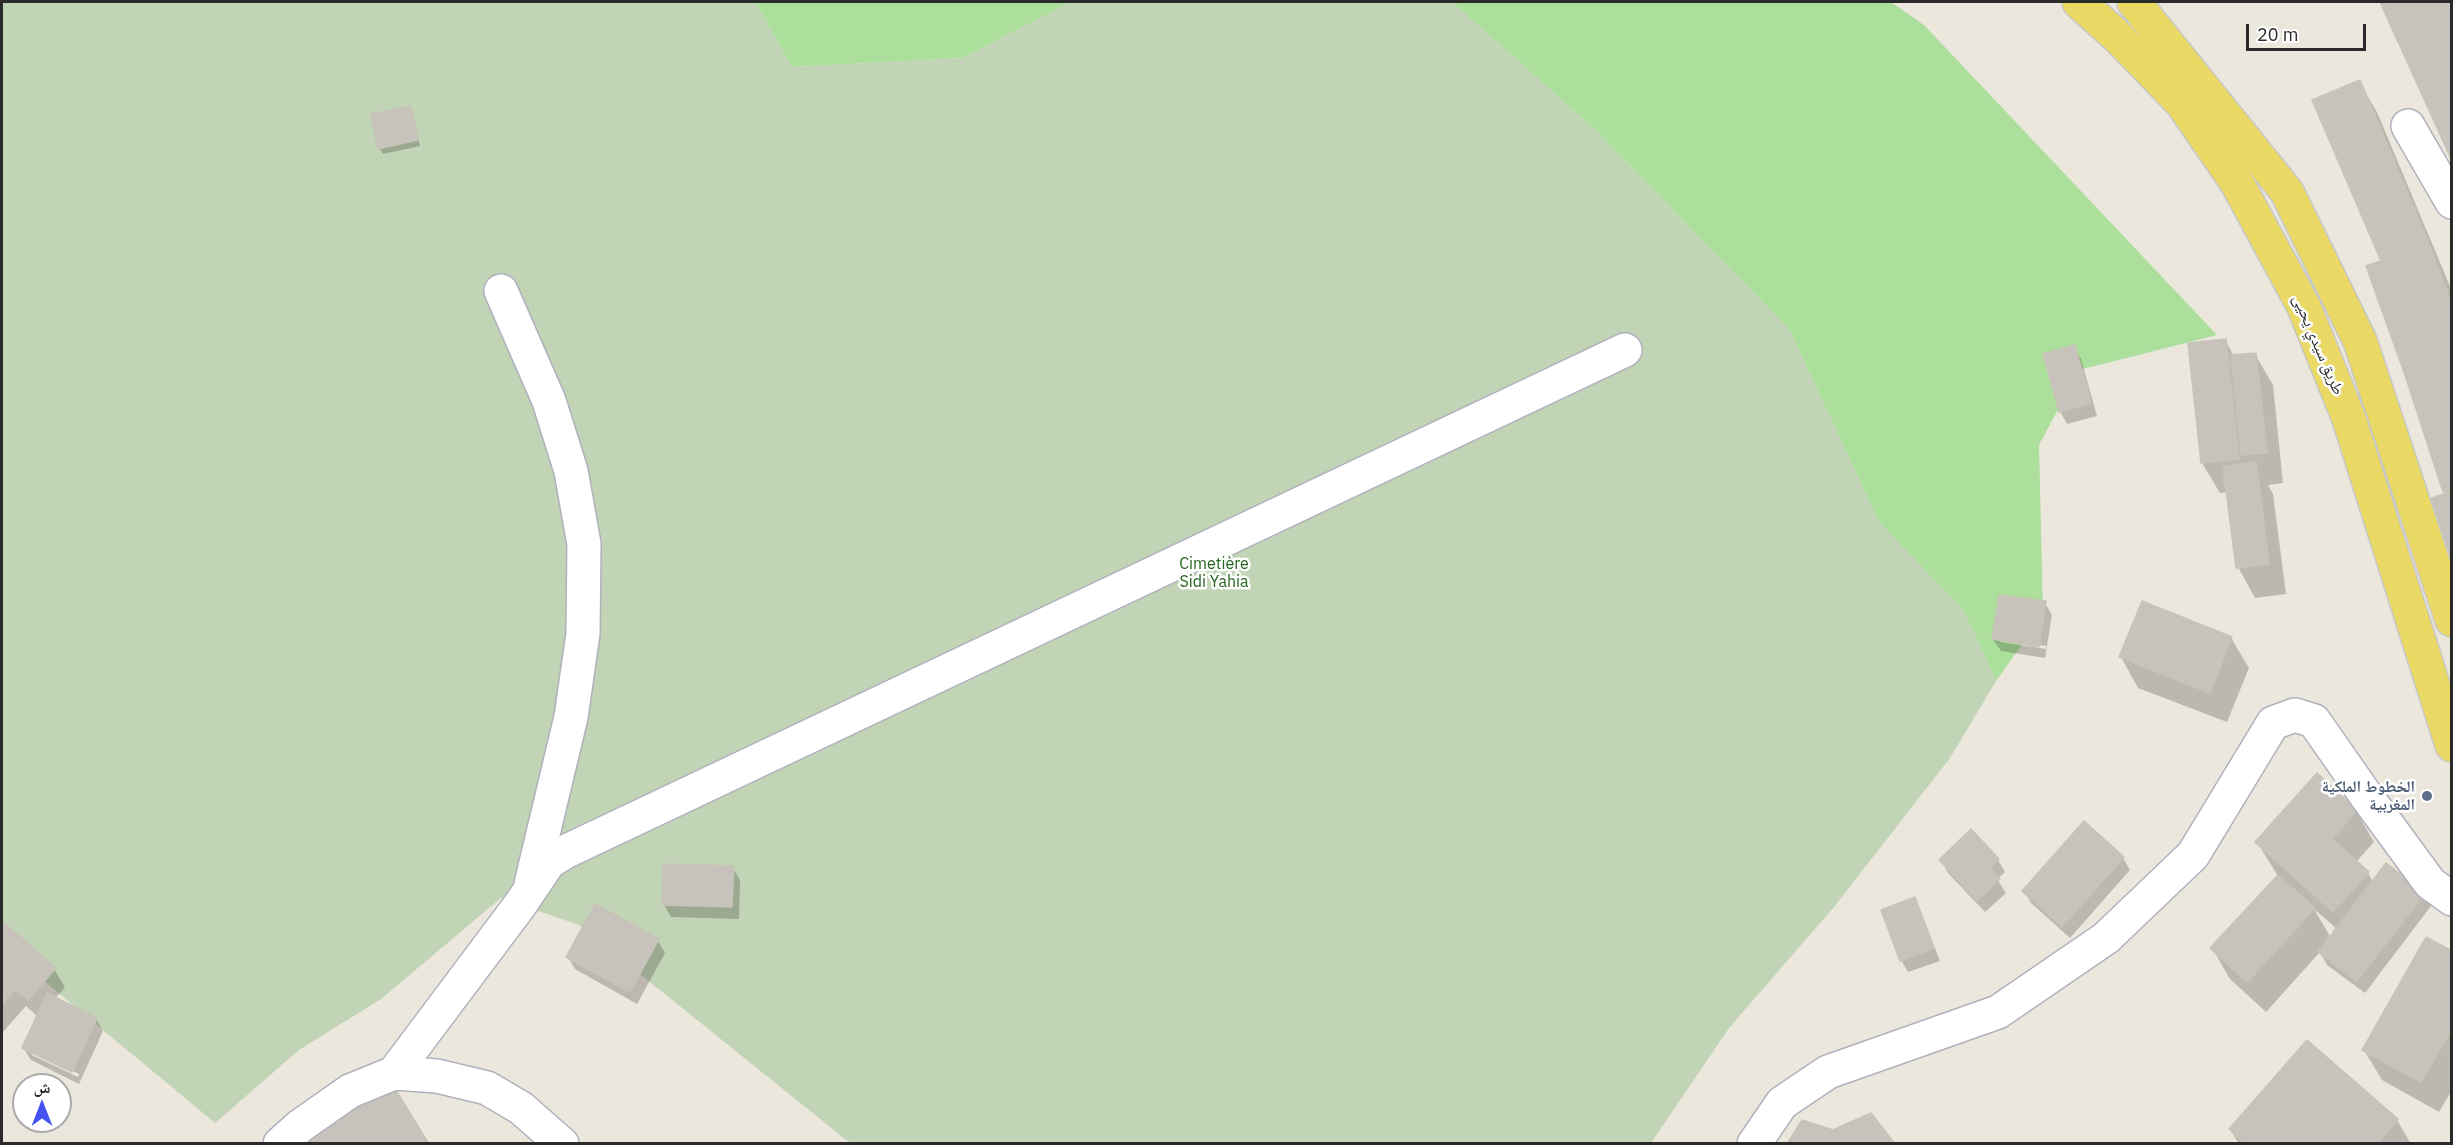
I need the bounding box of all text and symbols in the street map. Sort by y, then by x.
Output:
scale bar [2249,12,2369,50]
text: 20 m [2257,23,2299,46]
street label: طريق سيدي يحيى [2288,292,2348,398]
park label: Cimetière Sidi Yahia [1179,554,1249,592]
place label: الخطوط الملكية المغربية [2322,777,2415,815]
marker: الخطوط الملكية المغربية [2420,789,2434,803]
north arrow [12,1073,72,1133]
text: ش [34,1077,50,1097]

